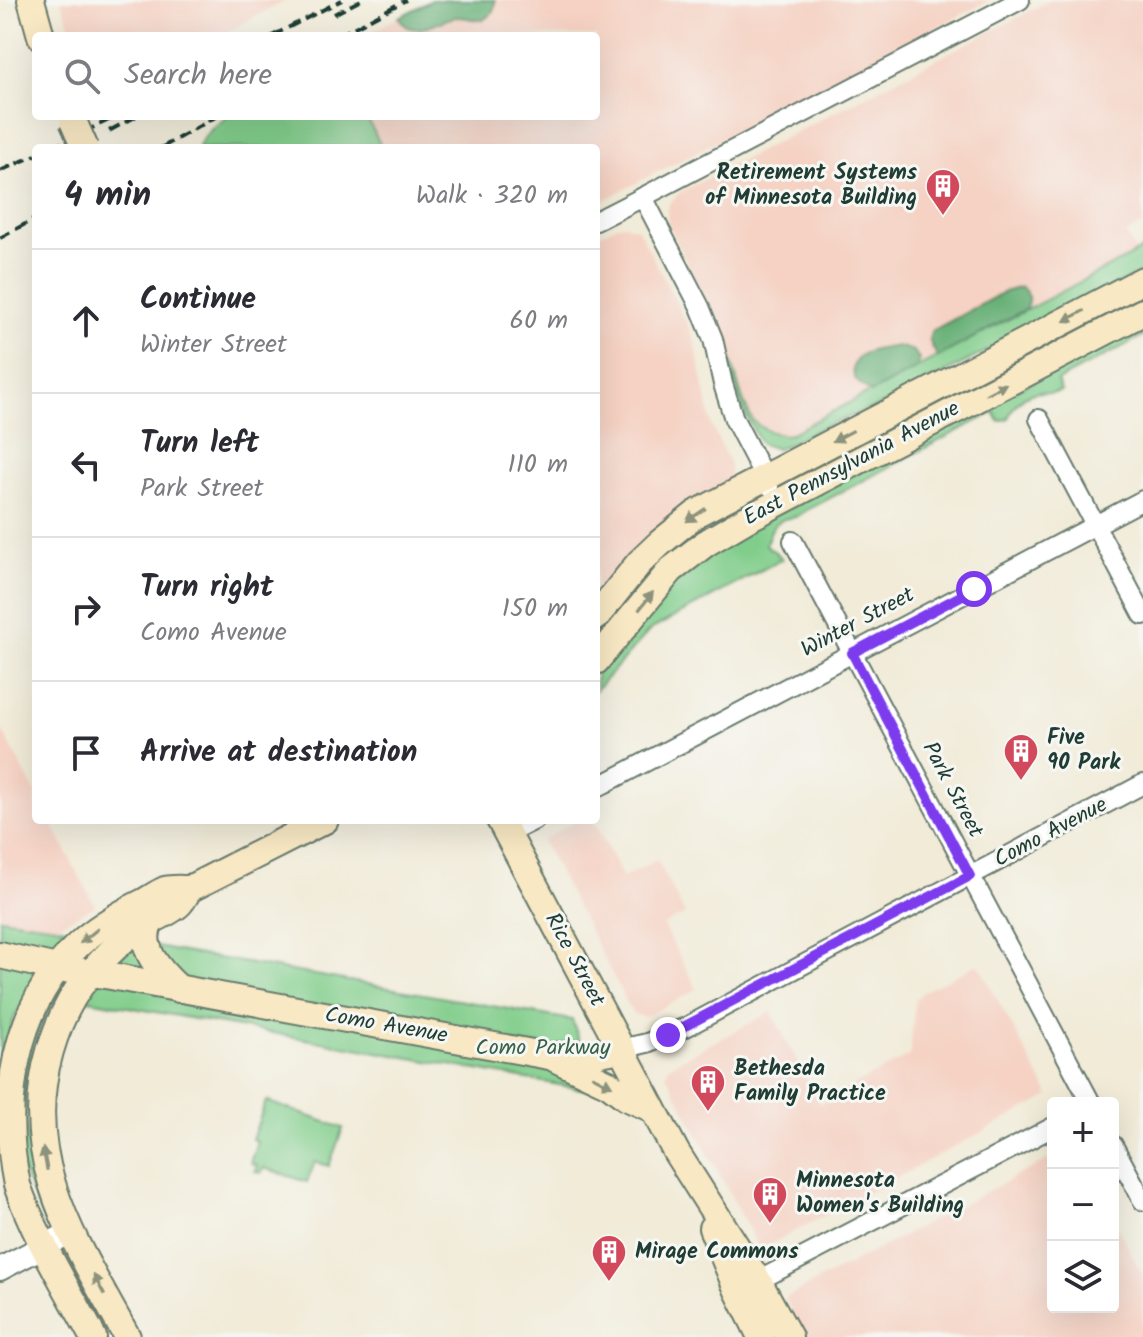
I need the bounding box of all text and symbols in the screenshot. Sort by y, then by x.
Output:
search box [32,32,600,120]
text: Search here [124,52,272,100]
icon: search [60,54,104,98]
place label: Retirement Systems of Minnesota Building [705,156,918,216]
building icon: Retirement Systems of Minnesota Building [924,167,962,217]
text: 4 min [64,169,151,223]
text: Walk · 320 m [416,175,568,217]
text: Continue [140,276,256,324]
icon: ahead [64,299,108,343]
text: 60 m [509,300,568,342]
one-way arrow [1062,309,1085,322]
text: Winter Street [140,324,287,366]
one-way arrow [984,382,1007,395]
street label: East Pennsylvania Avenue [737,392,967,536]
text: Turn left [140,420,259,468]
one-way arrow [832,430,855,443]
icon: left [64,443,108,487]
text: 110 m [508,444,568,486]
text: Park Street [140,468,263,510]
one-way arrow [685,508,707,522]
text: Turn right [140,564,273,612]
route start [956,571,992,607]
street label: Winter Street [795,578,922,668]
icon: right [64,587,108,631]
text: 150 m [502,588,568,630]
one-way arrow [637,591,653,611]
text: Como Avenue [140,612,287,654]
place label: Five 90 Park [1047,721,1121,781]
text: Arrive at destination [140,729,417,777]
icon: arrive [64,731,108,775]
building icon: Five 90 Park [1002,732,1040,782]
street label: Park Street [912,736,992,845]
street label: Como Avenue [988,788,1114,878]
street label: Rice Street [535,907,614,1014]
one-way arrow [79,928,100,945]
street label: Como Avenue [322,998,450,1054]
route end [650,1017,686,1053]
park label: Como Parkway [476,1031,611,1066]
place label: Bethesda Family Practice [734,1052,886,1112]
building icon: Bethesda Family Practice [689,1063,727,1113]
one-way arrow [590,1075,613,1088]
map controls [1047,1097,1119,1313]
button: + [1047,1097,1119,1169]
one-way arrow [39,1146,51,1171]
place label: Minnesota Women's Building [796,1164,964,1224]
button: − [1047,1169,1119,1241]
building icon: Minnesota Women's Building [751,1175,789,1225]
building icon: Mirage Commons [590,1233,628,1283]
place label: Mirage Commons [635,1235,799,1270]
button: layers [1047,1241,1119,1313]
one-way arrow [92,1273,105,1296]

